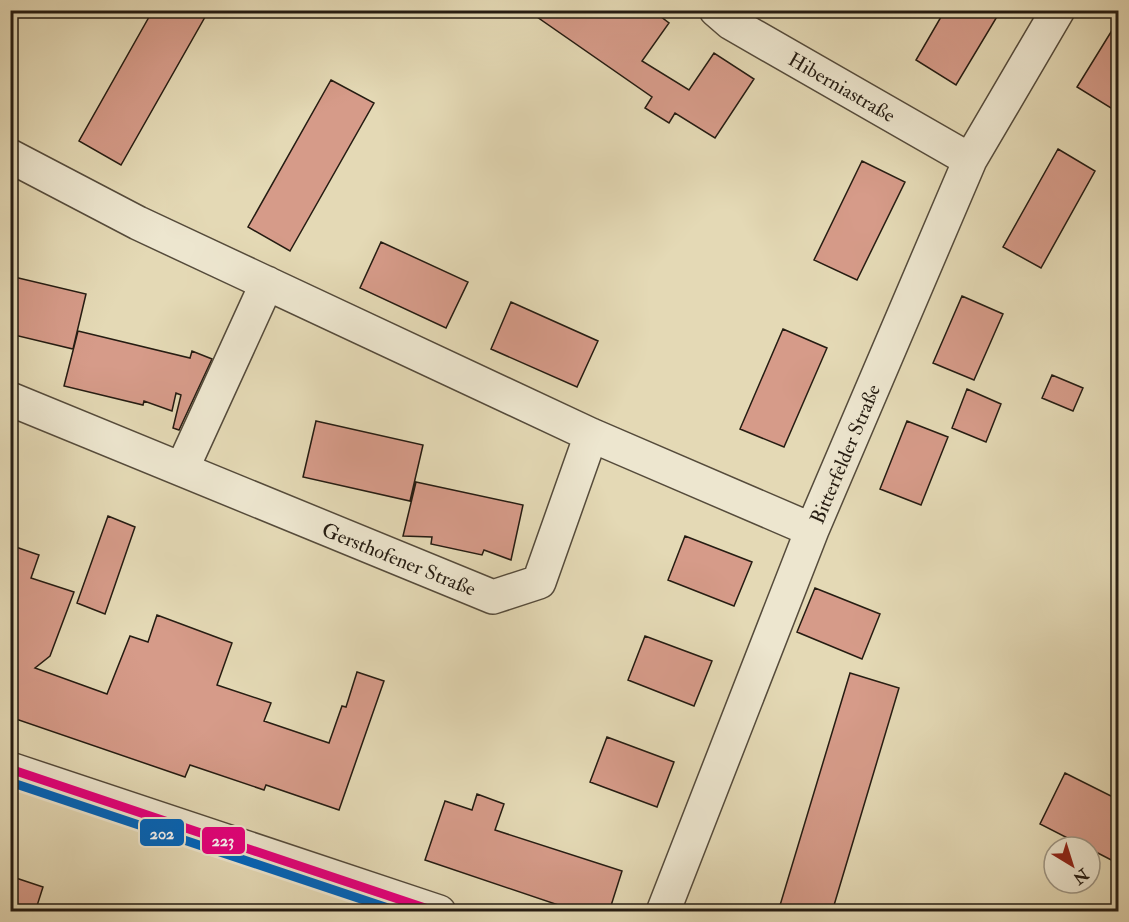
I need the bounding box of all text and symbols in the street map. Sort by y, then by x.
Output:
street label: Hiberniastraße [784,47,900,128]
street label: Bitterfelder Straße [805,381,886,528]
street label: Gersthofener Straße [318,517,479,602]
line badge: 202 [139,818,185,847]
text: 202 [150,824,174,844]
line badge: 223 [201,826,246,855]
text: 223 [212,831,234,851]
north arrow [1042,835,1102,895]
text: N [1068,863,1093,889]

